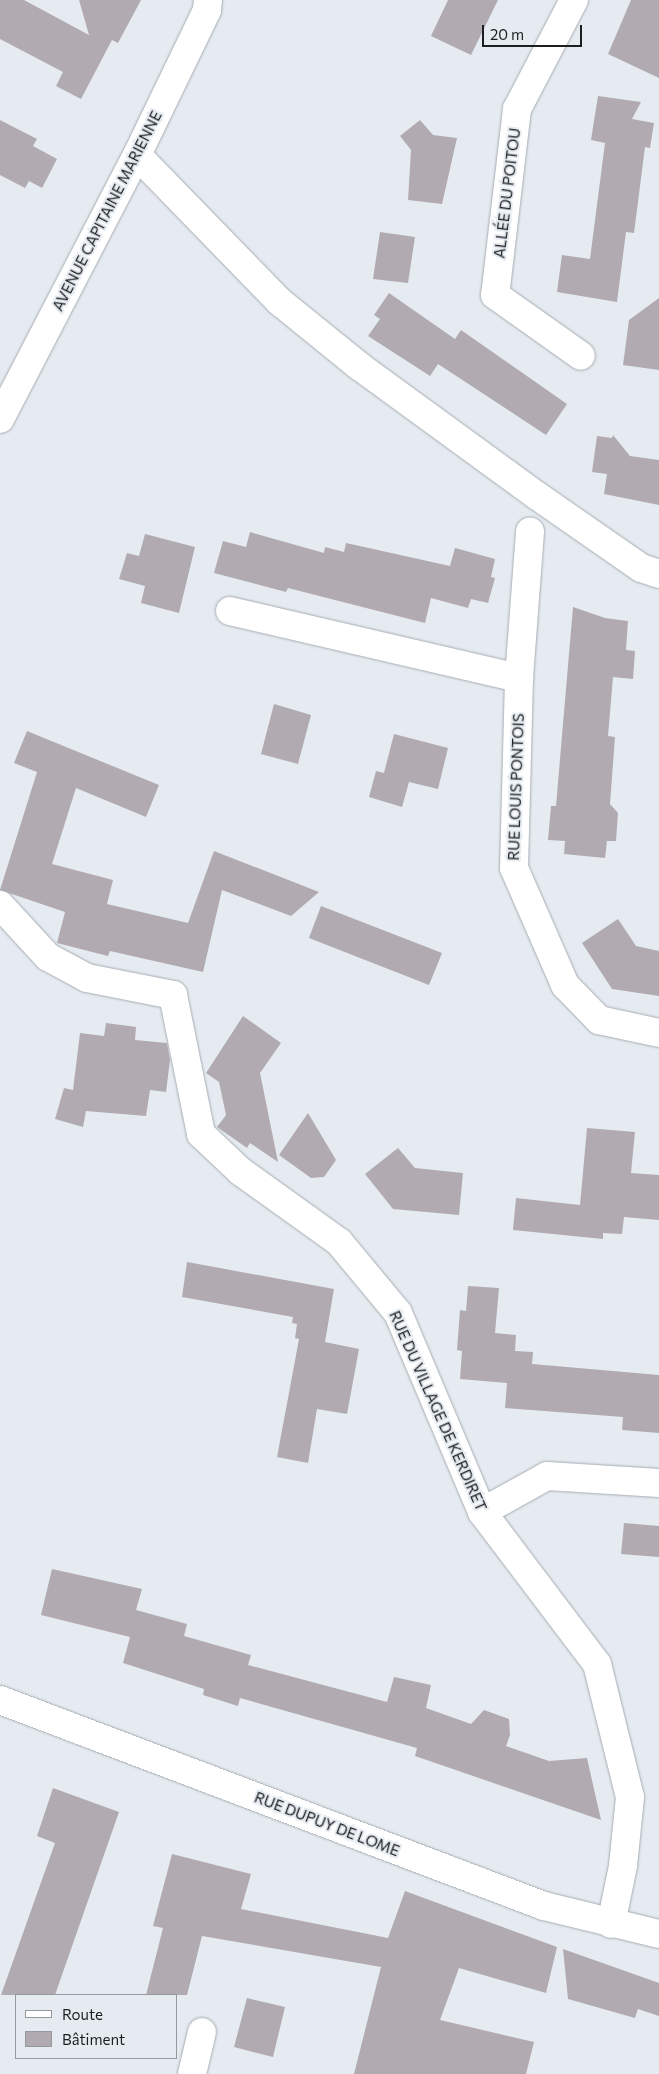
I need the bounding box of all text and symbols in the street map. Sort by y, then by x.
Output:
scale bar [484,15,584,47]
text: 20 m [490,25,524,43]
street label: AVENUE CAPITAINE MARIENNE [49,108,165,314]
street label: ALLÉE DU POITOU [490,127,524,259]
street label: RUE LOUIS PONTOIS [504,713,528,861]
street label: RUE DU VILLAGE DE KERDIRET [386,1308,490,1514]
street label: RUE DUPUY DE LOME [252,1788,402,1860]
legend [15,1994,178,2059]
text: Route [62,2005,103,2023]
text: Bâtiment [62,2030,125,2048]

